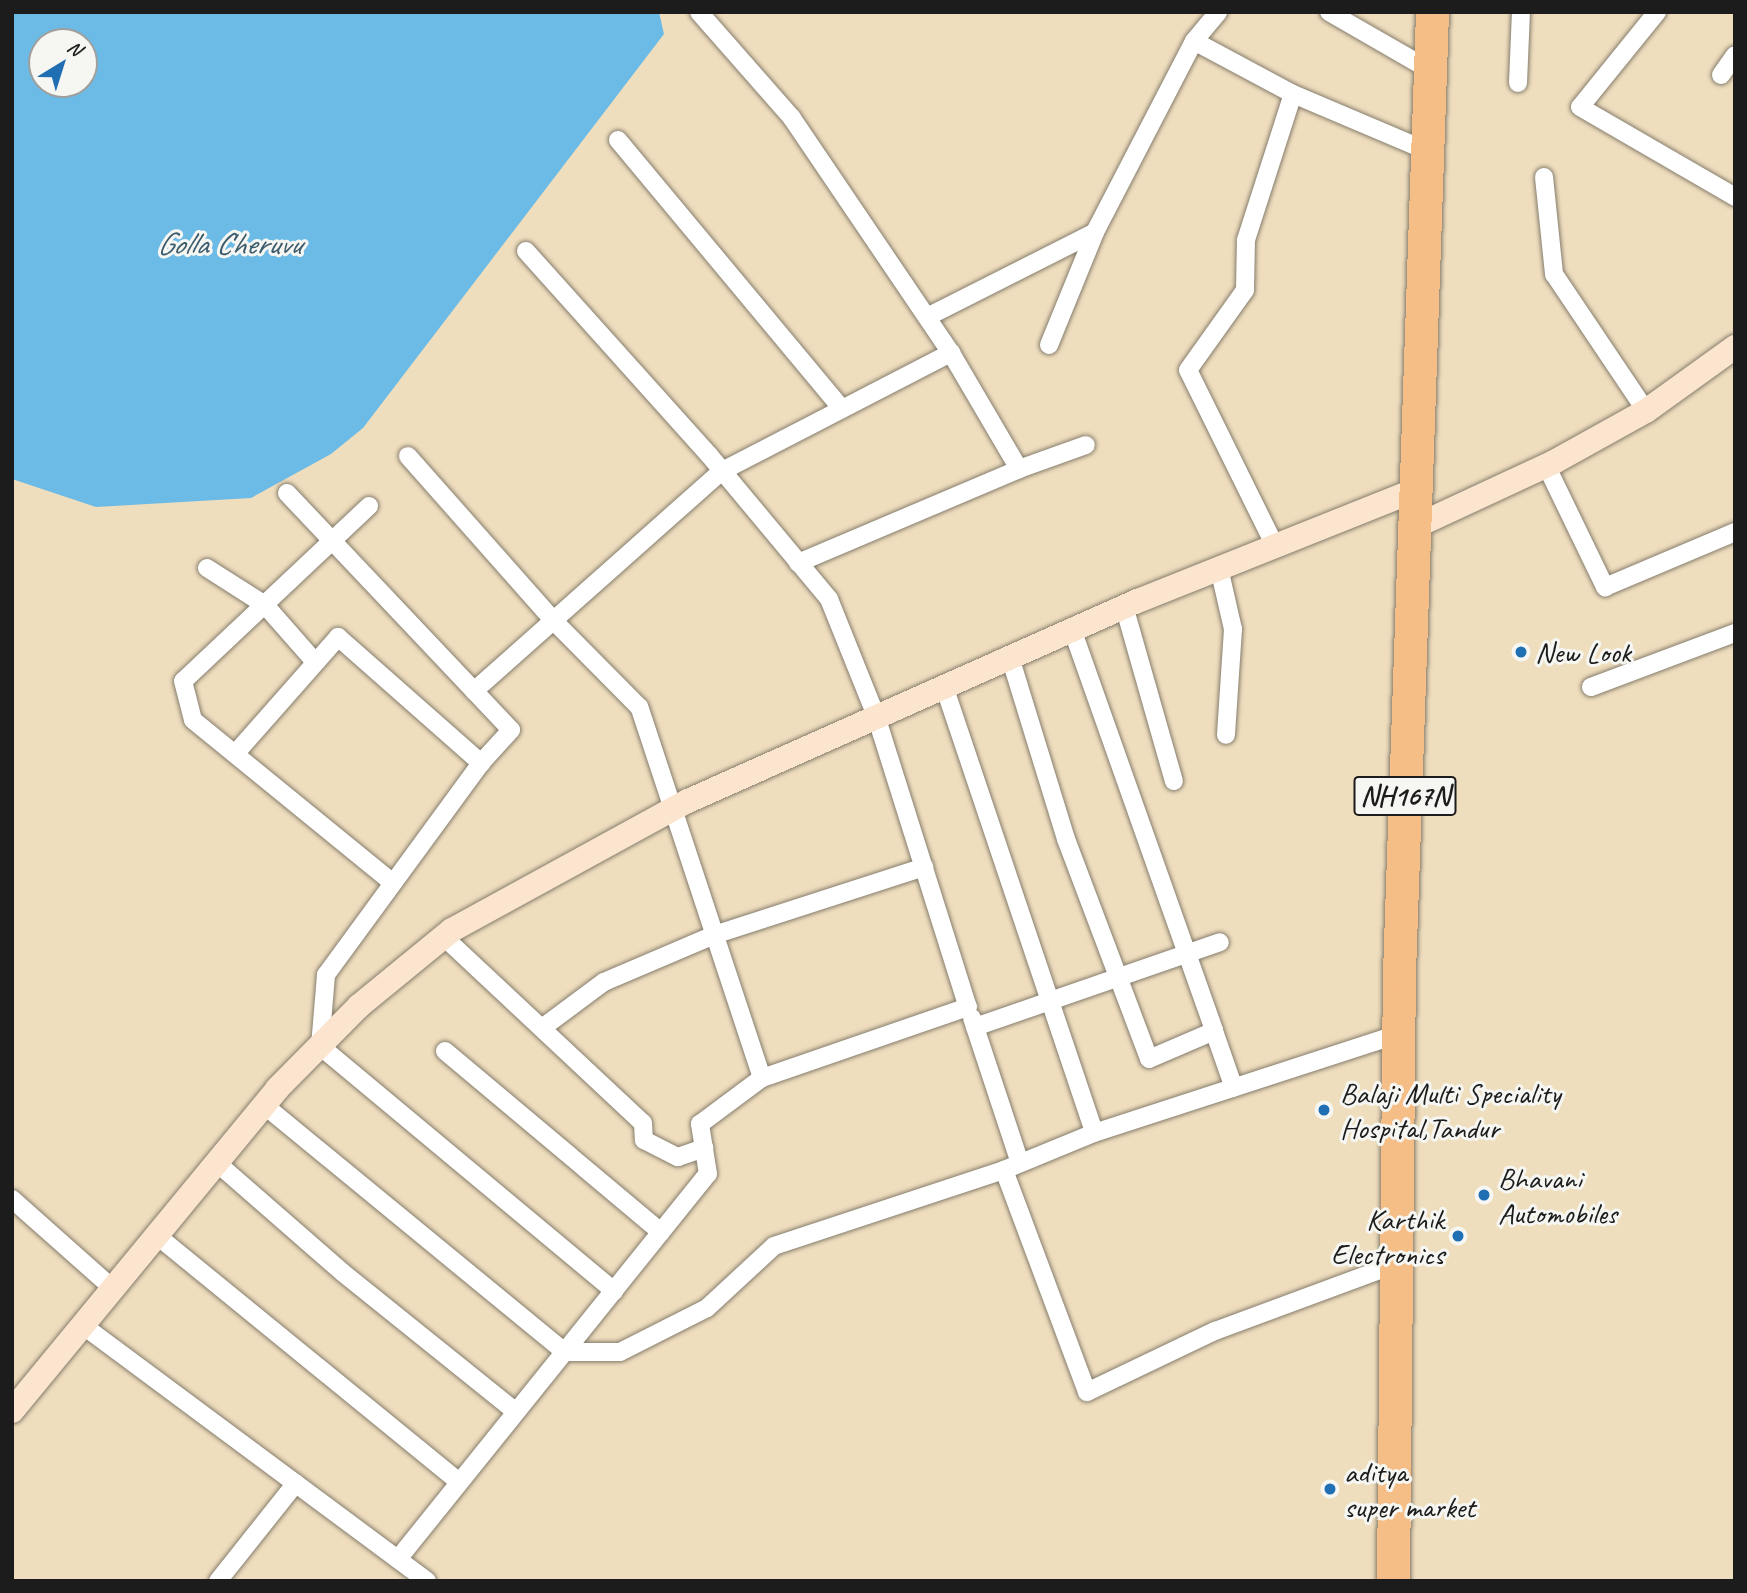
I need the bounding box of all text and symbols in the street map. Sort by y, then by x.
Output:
north arrow [28,28,98,98]
text: N [63,35,87,61]
water label: Golla Cheruvu [157,225,301,263]
place label: New Look [1535,634,1631,670]
marker: New Look [1513,644,1529,660]
road number: NH167N [1352,772,1458,820]
place label: Balaji Multi Speciality Hospital,Tandur [1340,1075,1560,1146]
marker: Balaji Multi Speciality Hospital,Tandur [1314,1100,1334,1120]
place label: Bhavani Automobiles [1498,1160,1617,1230]
marker: Bhavani Automobiles [1476,1187,1492,1203]
place label: Karthik Electronics [1331,1201,1444,1272]
marker: Karthik Electronics [1450,1228,1466,1244]
place label: aditya super market [1344,1454,1476,1524]
marker: aditya super market [1322,1481,1338,1497]

